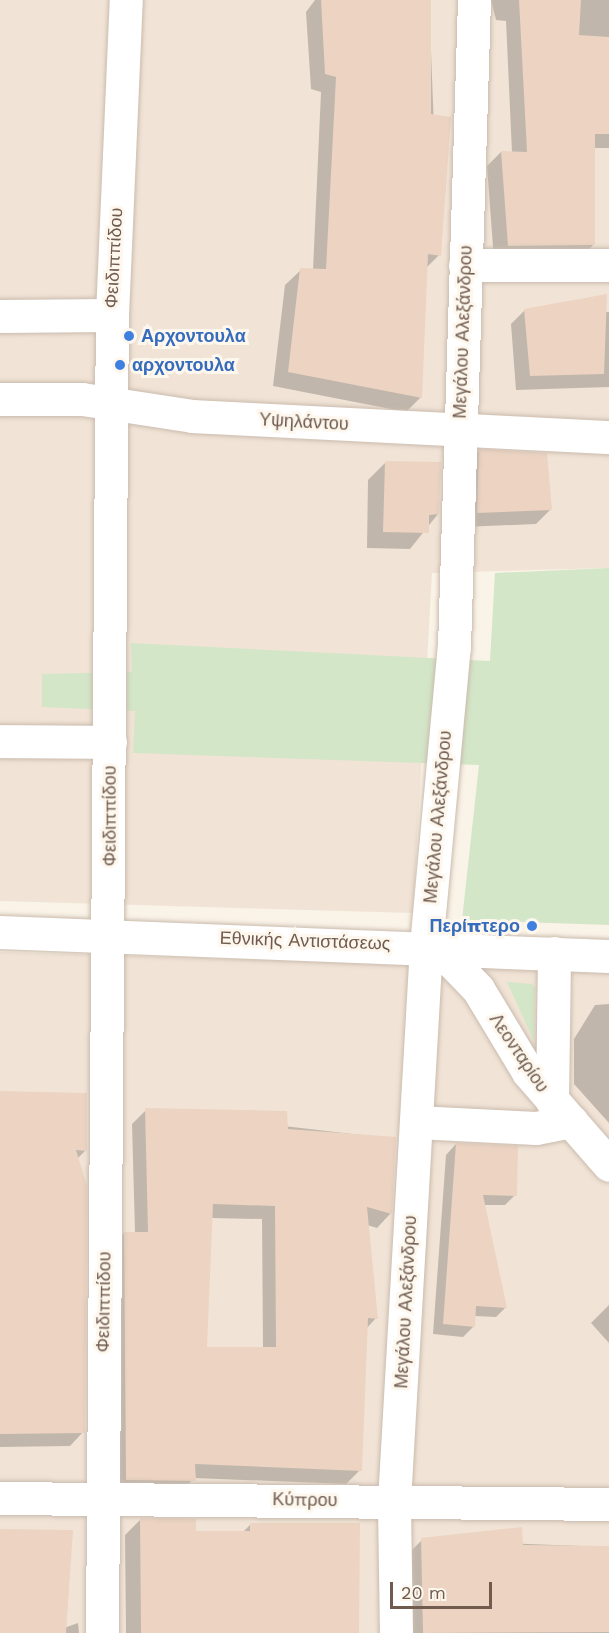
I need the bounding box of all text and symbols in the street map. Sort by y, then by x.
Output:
street label: Φειδιππίδου [101,207,127,309]
street label: Μεγάλου Αλεξάνδρου [449,245,477,419]
place label: Αρχοντουλα [141,325,246,347]
marker: Αρχοντουλα [122,329,136,343]
place label: αρχοντουλα [132,354,235,376]
marker: αρχοντουλα [113,358,127,372]
street label: Υψηλάντου [259,409,349,435]
street label: Μεγάλου Αλεξάνδρου [420,730,456,904]
street label: Φειδιππίδου [99,766,121,866]
place label: Περίπτερο [429,915,520,937]
marker: Περίπτερο [525,919,539,933]
street label: Εθνικής Αντιστάσεως [219,927,391,955]
street label: Λεονταρίου [485,1009,553,1097]
street label: Μεγάλου Αλεξάνδρου [391,1215,421,1389]
street label: Φειδιππίδου [92,1251,116,1353]
street label: Κύπρου [272,1489,338,1511]
scale bar [393,1570,495,1608]
text: 20 m [401,1582,446,1603]

